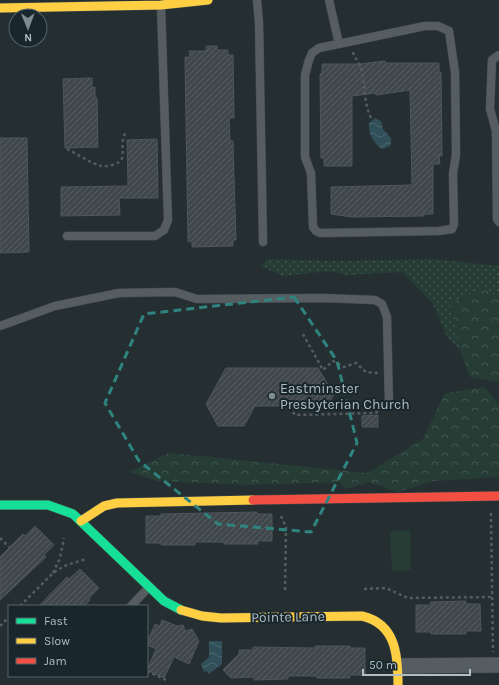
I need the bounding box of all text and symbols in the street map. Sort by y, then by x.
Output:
north arrow [8,8,48,48]
text: N [24,31,32,44]
place label: Eastminster Presbyterian Church [280,380,410,413]
marker: Eastminster Presbyterian Church [267,391,277,401]
legend [8,605,148,677]
street label: Pointe Lane [251,608,325,626]
text: Fast [44,614,68,628]
text: Slow [44,634,70,648]
scale bar [363,651,470,677]
text: Jam [44,654,67,668]
text: 50 m [369,658,397,672]

